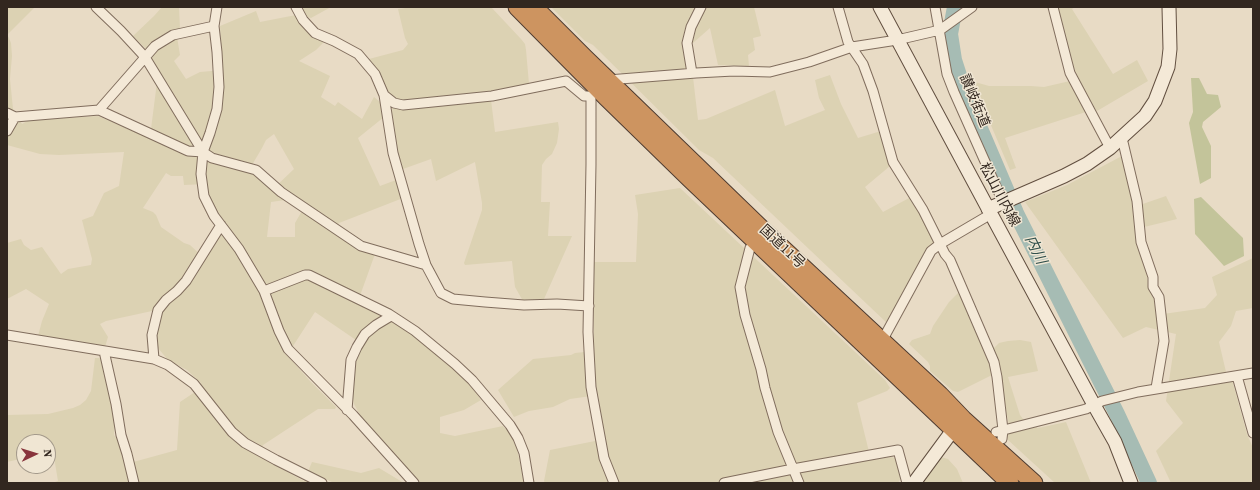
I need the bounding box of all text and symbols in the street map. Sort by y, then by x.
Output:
street label: 讃岐街道 [955,72,993,130]
street label: 松山川内線 [975,160,1023,230]
street label: 国道11号 [756,222,808,272]
water label: 内川 [1020,233,1050,267]
north arrow [16,434,56,474]
text: N [40,449,55,458]

